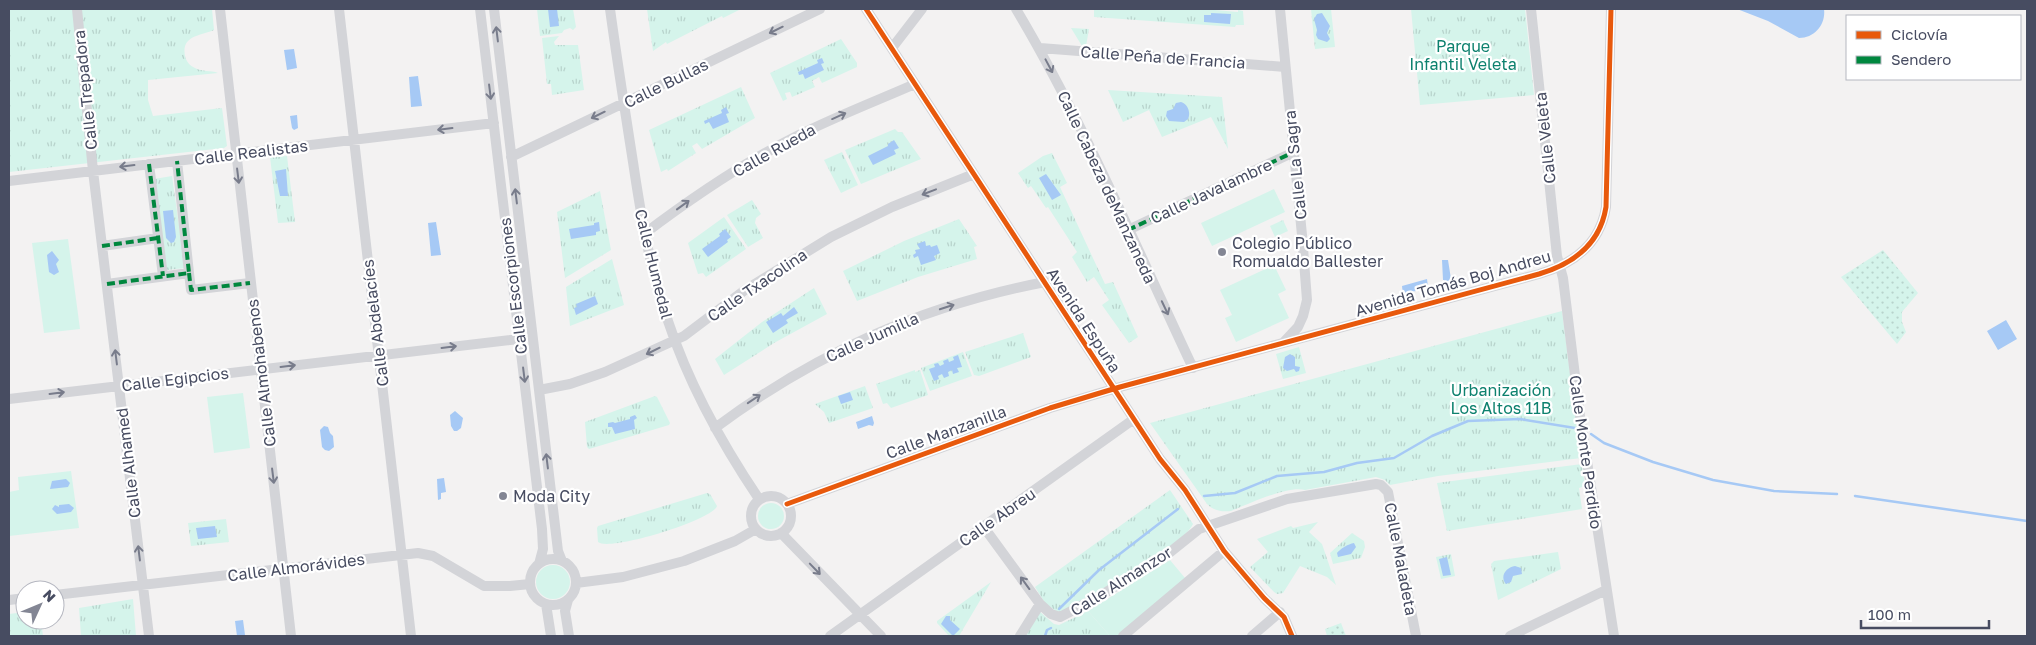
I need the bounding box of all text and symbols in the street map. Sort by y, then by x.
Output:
legend [1846,15,2021,80]
text: Ciclovía [1891,25,1948,43]
one-way arrow [492,26,502,42]
one-way arrow [769,26,784,35]
street label: Calle Trepadora [69,29,101,151]
park label: Parque Infantil Veleta [1409,36,1517,74]
street label: Calle Peña de Francia [1080,41,1246,73]
text: Sendero [1891,50,1951,68]
street label: Calle Bullas [621,54,711,112]
one-way arrow [1044,59,1054,74]
one-way arrow [485,84,495,100]
street label: Calle Cabeza deManzaneda [1053,87,1161,287]
street label: Calle Veleta [1530,91,1560,185]
street label: Calle La Sagra [1279,109,1311,221]
one-way arrow [591,111,606,121]
one-way arrow [832,111,847,121]
street label: Calle Rueda [729,119,819,181]
one-way arrow [438,124,454,134]
street label: Calle Realistas [193,135,309,169]
street label: Calle Javalambre [1147,154,1275,228]
one-way arrow [120,161,136,171]
one-way arrow [233,167,243,183]
one-way arrow [511,188,521,204]
one-way arrow [921,188,937,197]
one-way arrow [676,200,690,210]
street label: Calle Humedal [631,207,677,321]
street label: Calle Escorpiones [495,217,531,355]
place label: Colegio Público Romualdo Ballester [1232,233,1383,271]
street label: Calle Txacolina [703,244,811,326]
street label: Avenida Tomás Boj Andreu [1353,245,1553,321]
marker: Colegio Público Romualdo Ballester [1216,246,1228,258]
street label: Calle Abdelacíes [357,258,393,388]
street label: Avenida Espuña [1043,264,1125,376]
street label: Calle Almohabenos [242,298,280,448]
one-way arrow [1160,300,1170,315]
one-way arrow [939,301,955,311]
street label: Calle Jumilla [822,308,922,366]
one-way arrow [441,342,457,352]
one-way arrow [646,347,661,356]
one-way arrow [111,349,121,365]
one-way arrow [280,361,296,371]
street label: Calle Egipcios [120,362,230,396]
one-way arrow [519,367,529,383]
street label: Calle Monte Perdido [1565,374,1607,530]
park label: Urbanización Los Altos 11B [1451,380,1551,418]
one-way arrow [49,388,65,398]
one-way arrow [747,394,761,404]
street label: Calle Manzanilla [883,401,1009,463]
street label: Calle Alhamed [111,407,145,519]
one-way arrow [542,454,552,470]
one-way arrow [268,468,278,484]
street label: Calle Abreu [955,483,1039,551]
place label: Moda City [513,486,590,506]
marker: Moda City [497,490,509,502]
street label: Calle Maladeta [1380,501,1422,617]
street label: Calle Almanzor [1067,542,1175,620]
one-way arrow [134,545,144,561]
street label: Calle Almorávides [226,549,366,585]
one-way arrow [809,562,821,575]
one-way arrow [1020,577,1030,591]
north arrow [15,580,65,630]
text: N [40,586,60,605]
scale bar [1861,598,1988,630]
text: 100 m [1868,605,1911,623]

